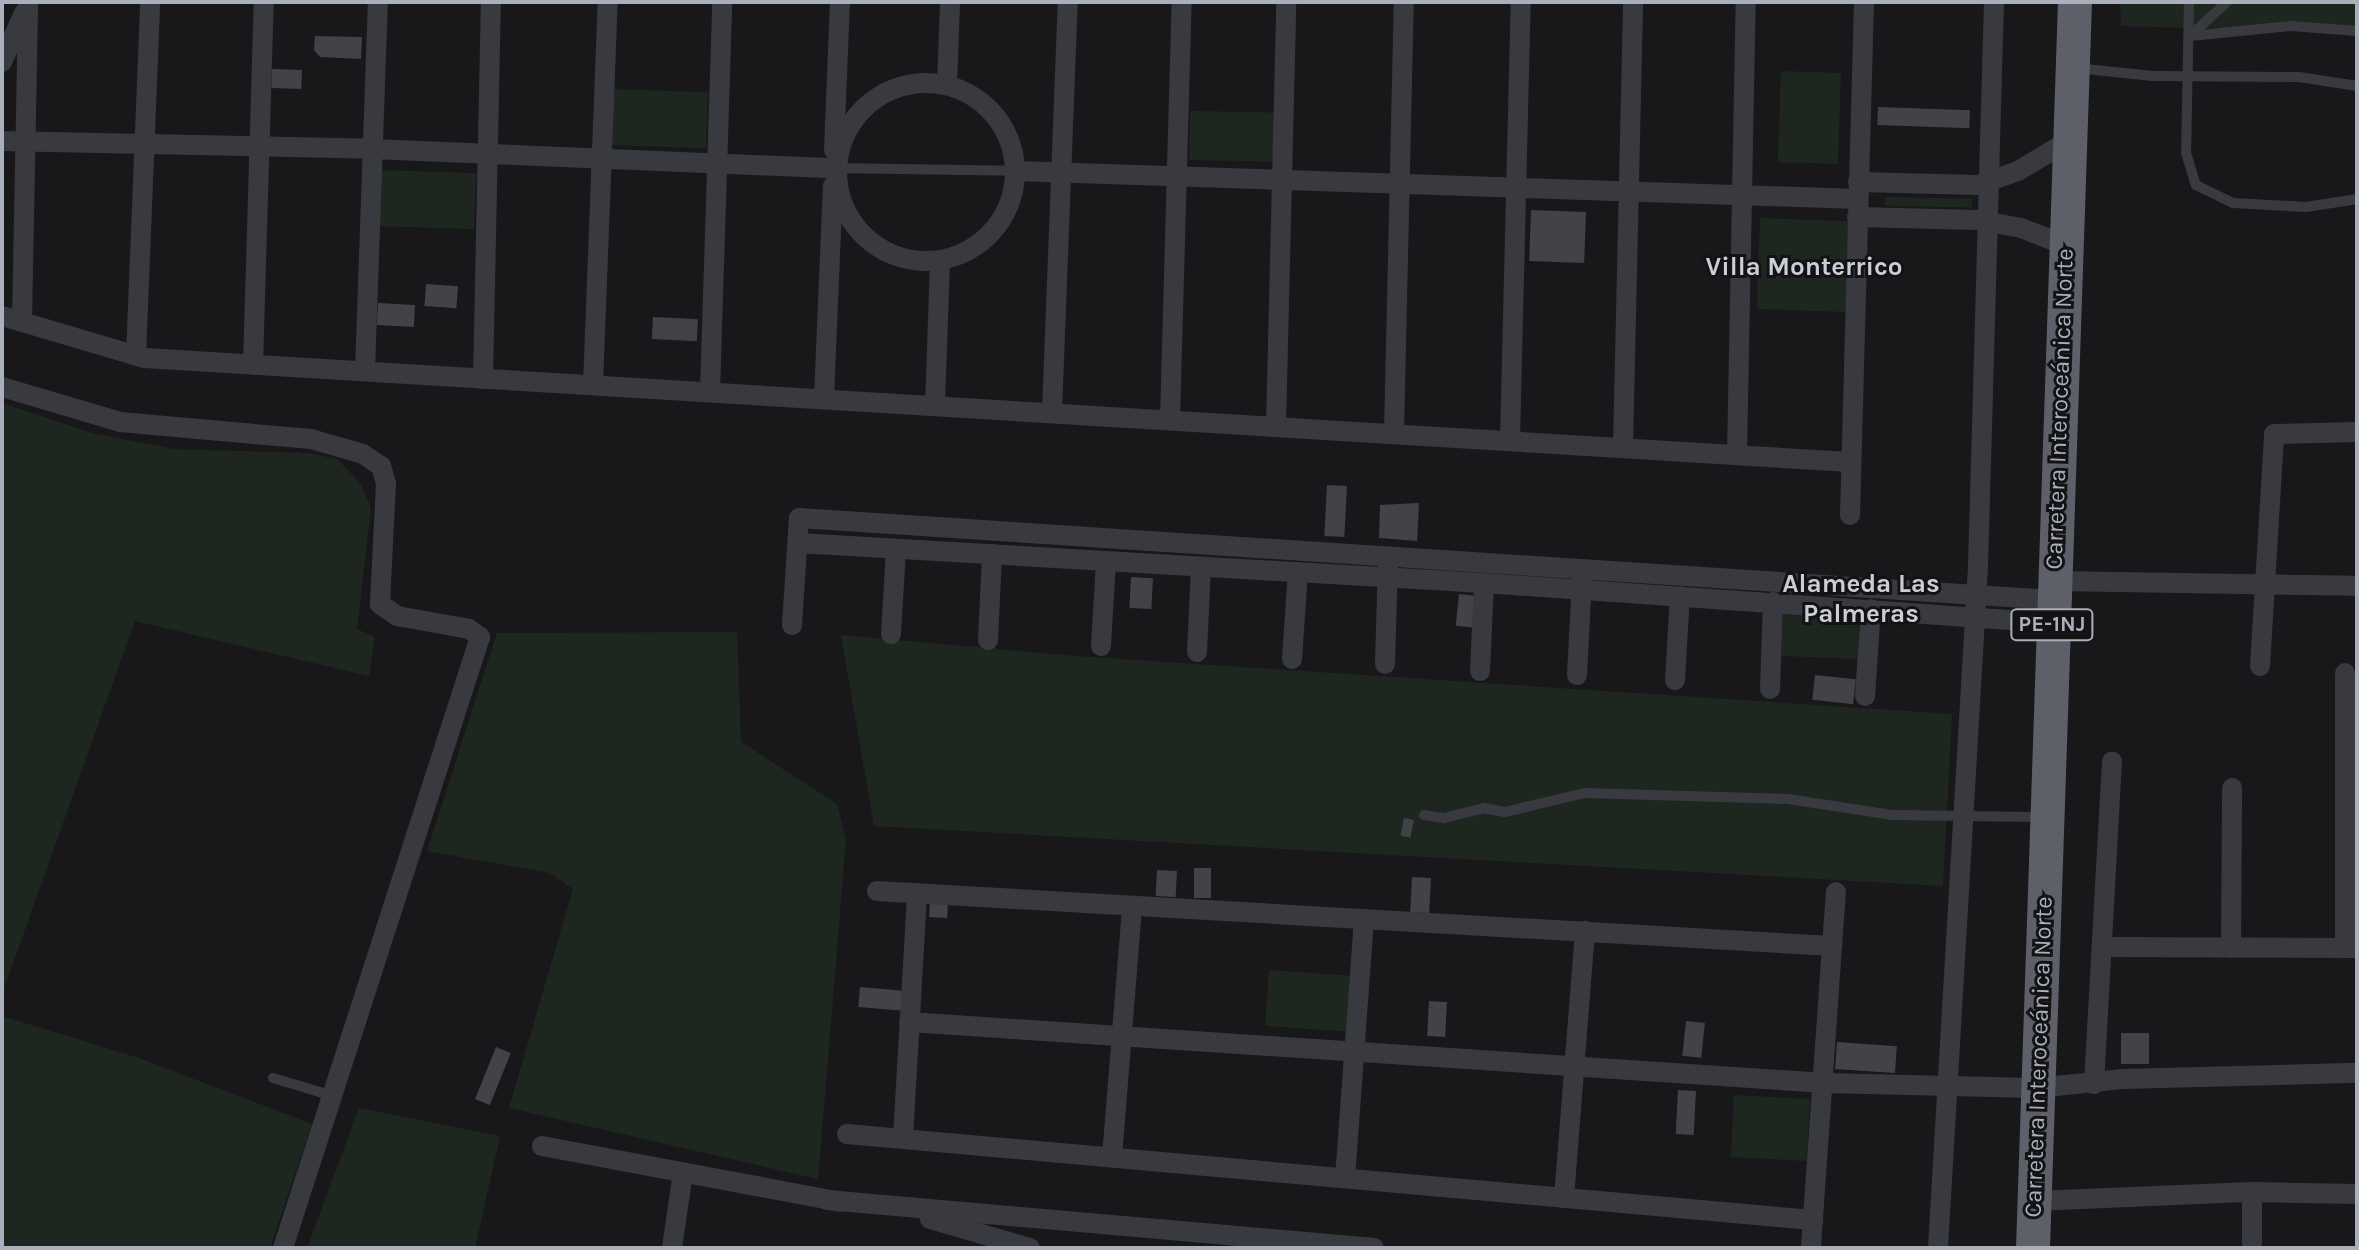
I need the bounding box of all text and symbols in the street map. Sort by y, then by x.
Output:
street label: Carretera Interoceánica Norte [2040,248,2080,570]
district label: Villa Monterrico [1706,251,1902,283]
district label: Alameda Las Palmeras [1782,568,1940,630]
road number: PE-1NJ [2010,607,2094,643]
street label: Carretera Interoceánica Norte [2019,896,2059,1218]

